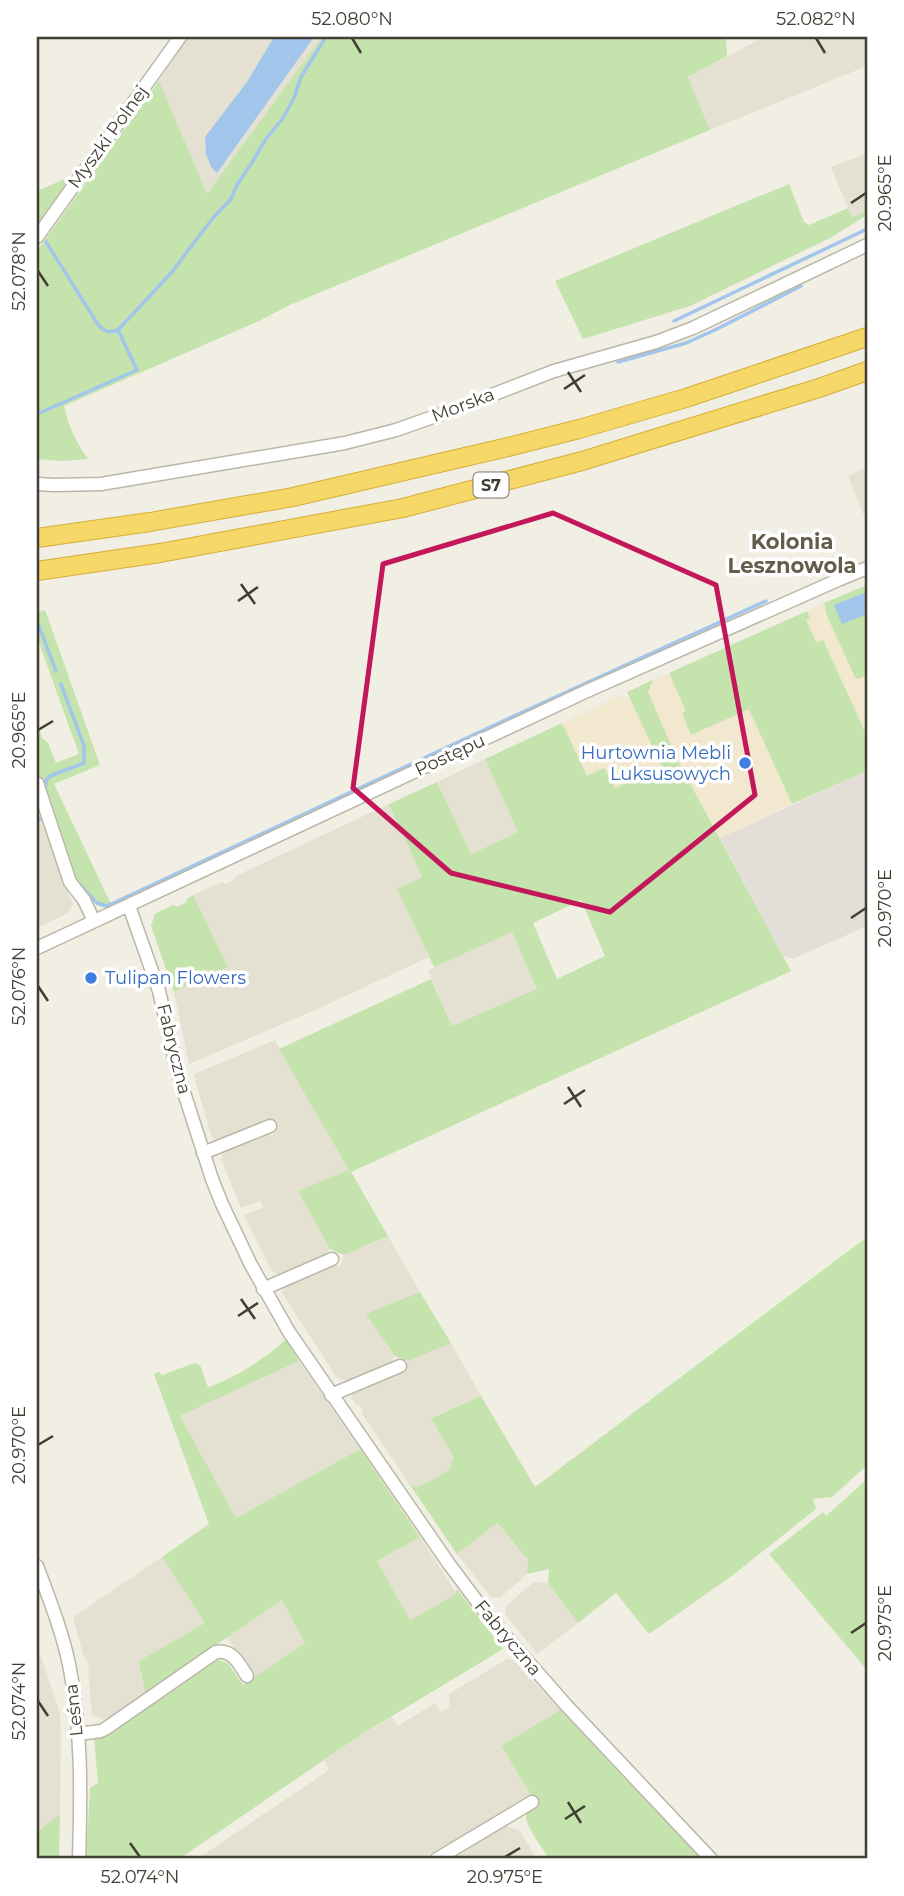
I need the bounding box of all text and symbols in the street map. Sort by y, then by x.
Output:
text: 52.080°N [311,8,393,30]
text: 52.082°N [776,8,856,30]
street label: Myszki Polnej [63,81,153,193]
text: 20.965°E [874,154,896,232]
text: 52.078°N [8,231,30,311]
street label: Morska [428,383,498,427]
road number: S7 [474,472,508,498]
district label: Kolonia Lesznowola [728,529,856,578]
text: 20.965°E [8,691,30,769]
street label: Postępu [411,729,489,781]
place label: Hurtownia Mebli Luksusowych [581,742,731,785]
marker: Hurtownia Mebli Luksusowych [737,755,753,771]
text: 20.970°E [874,869,896,947]
text: 52.076°N [8,947,30,1025]
place label: Tulipan Flowers [105,967,246,989]
marker: Tulipan Flowers [83,970,99,986]
street label: Fabryczna [152,1002,196,1096]
text: 20.970°E [8,1406,30,1484]
text: 20.975°E [874,1585,896,1661]
street label: Fabryczna [470,1596,546,1680]
text: 52.074°N [8,1662,30,1740]
street label: Leśna [60,1683,88,1737]
text: 52.074°N [101,1866,179,1888]
text: 20.975°E [467,1866,543,1888]

